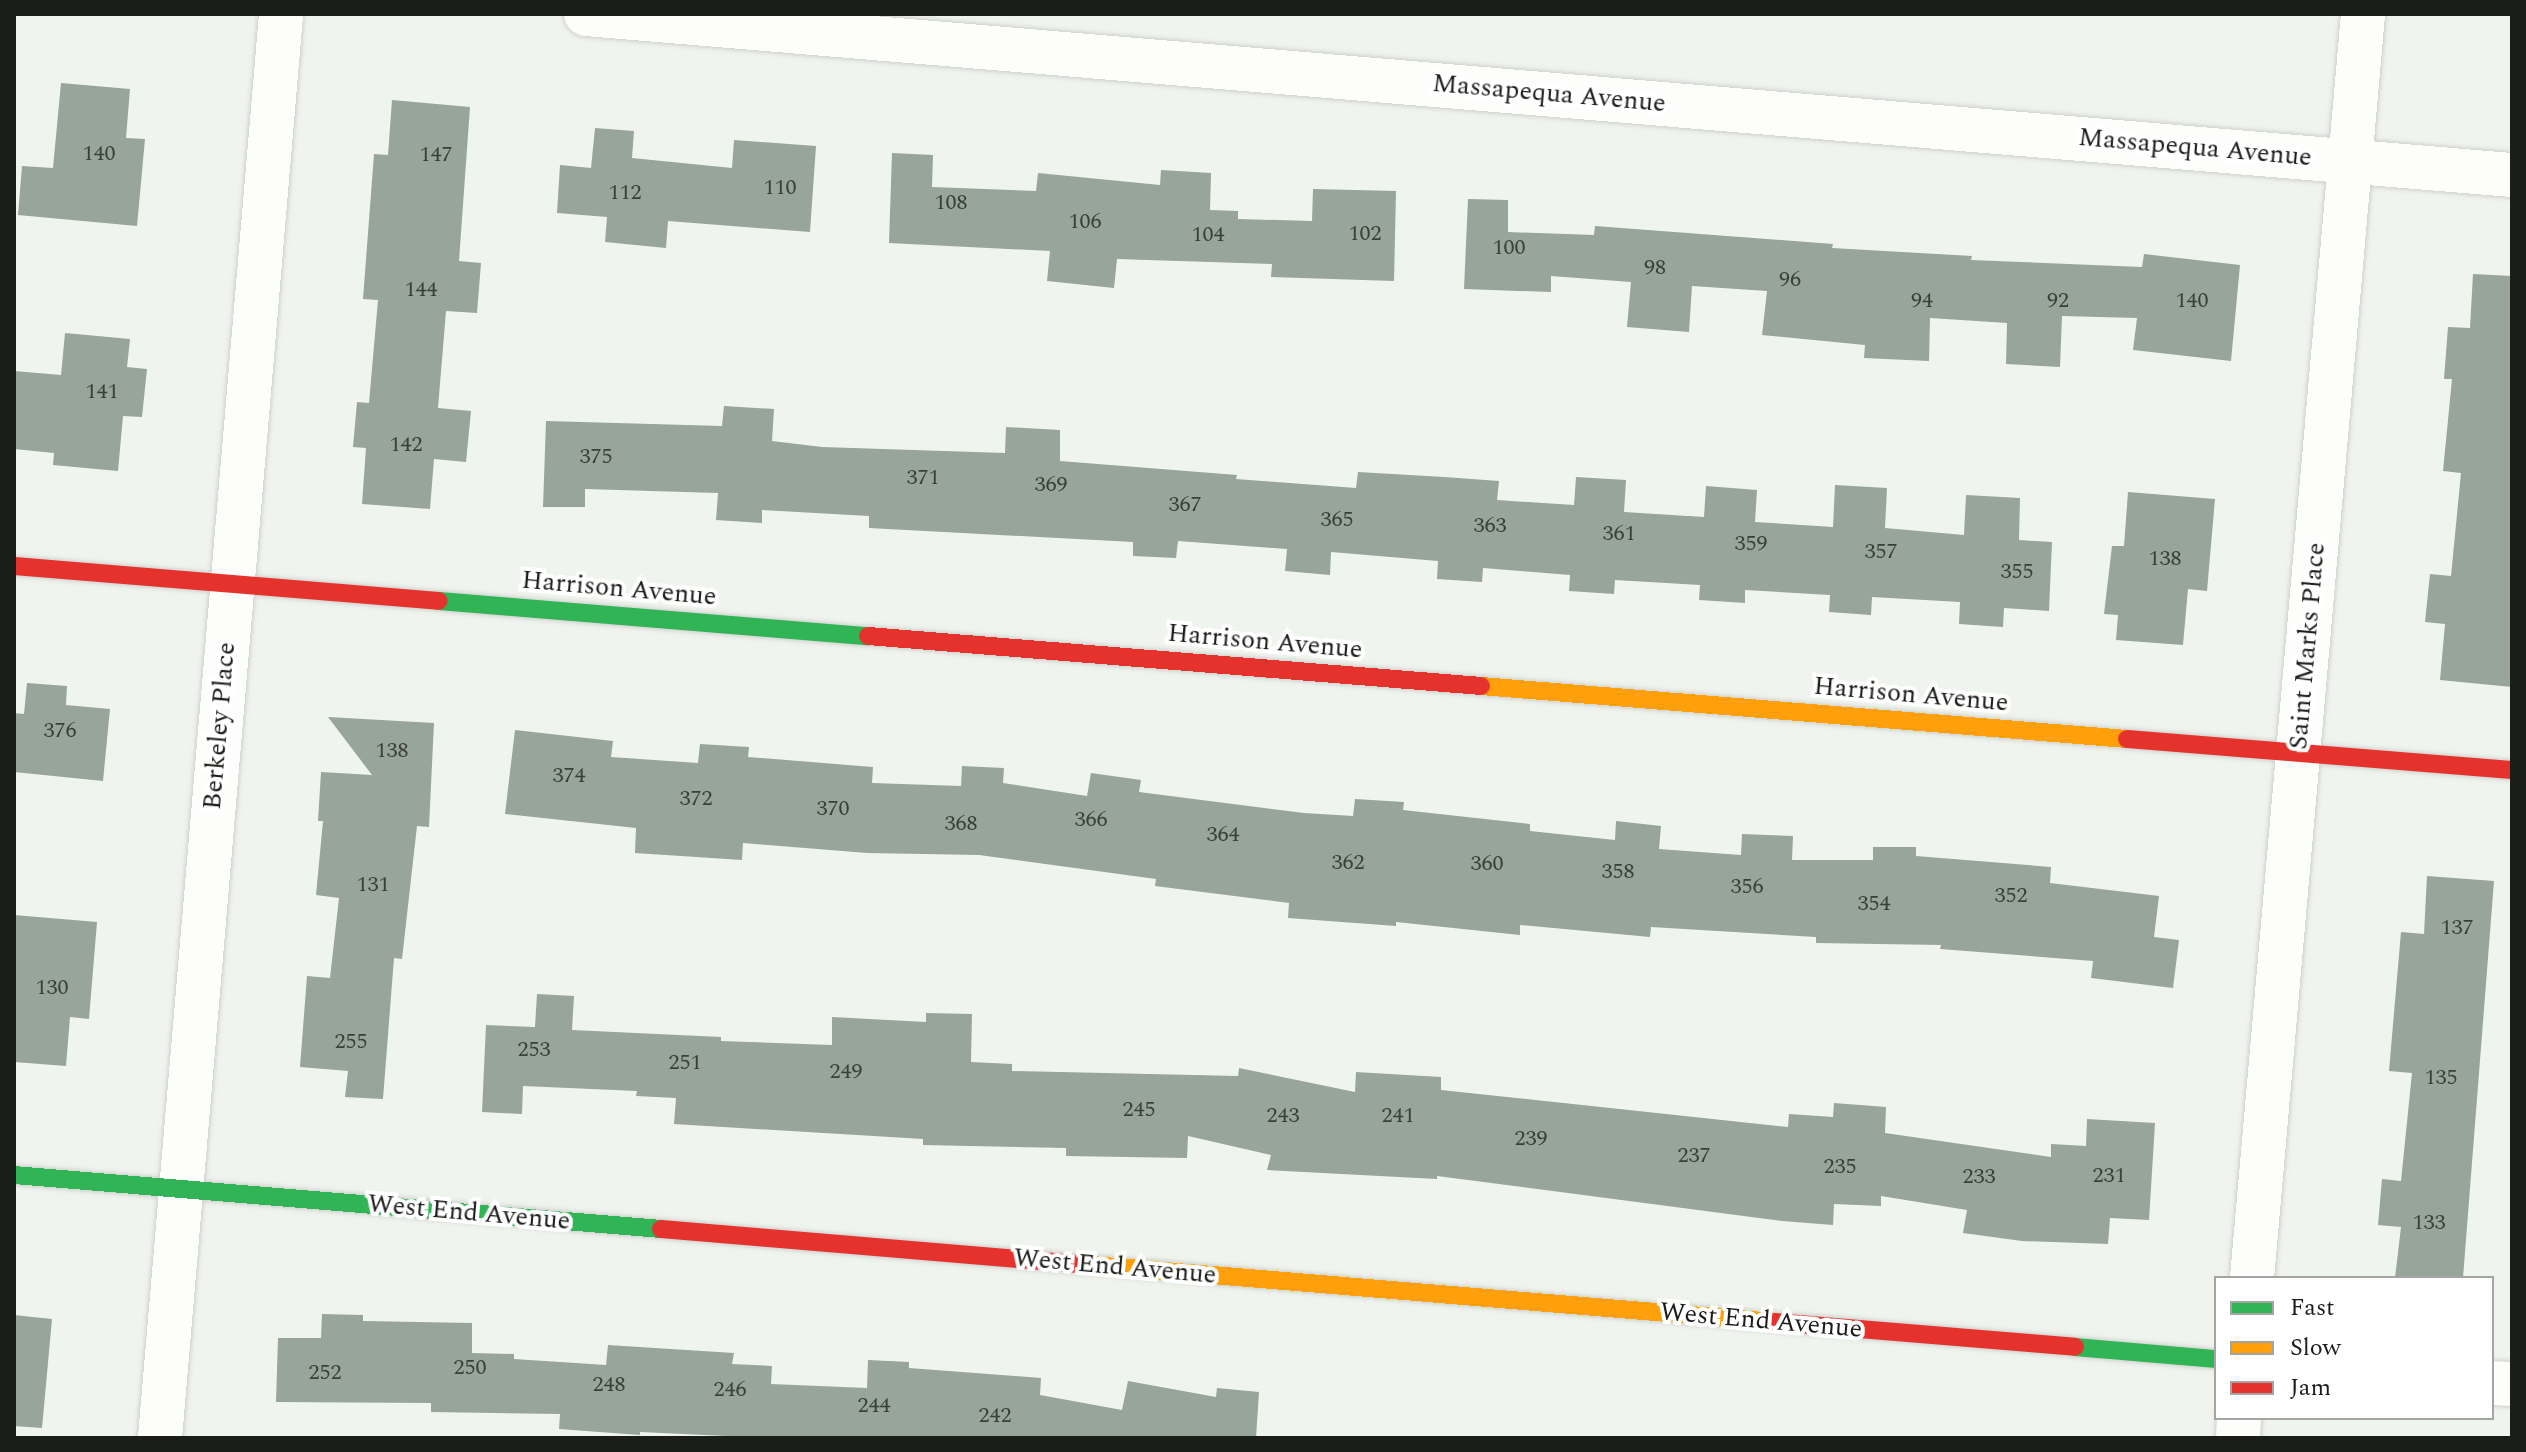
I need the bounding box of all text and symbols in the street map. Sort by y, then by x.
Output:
street label: Massapequa Avenue [1431,68,1667,120]
street label: Massapequa Avenue [2077,122,2313,174]
house number: 140 [83,141,115,167]
house number: 147 [420,142,452,168]
house number: 110 [764,175,796,201]
house number: 112 [609,180,641,206]
house number: 108 [935,190,967,216]
house number: 106 [1069,209,1101,235]
house number: 102 [1349,221,1381,247]
house number: 104 [1192,222,1224,248]
house number: 100 [1493,235,1525,261]
house number: 98 [1644,255,1666,281]
house number: 96 [1779,267,1801,293]
house number: 144 [405,277,437,303]
house number: 94 [1911,288,1933,314]
house number: 92 [2047,288,2069,314]
house number: 140 [2176,288,2208,314]
house number: 141 [86,379,118,405]
house number: 142 [390,432,422,458]
house number: 375 [580,444,612,470]
house number: 371 [907,465,939,491]
house number: 369 [1035,472,1067,498]
house number: 367 [1169,492,1201,518]
house number: 365 [1321,507,1353,533]
house number: 363 [1474,513,1506,539]
house number: 361 [1603,521,1635,547]
house number: 359 [1735,531,1767,557]
house number: 357 [1865,539,1897,565]
street label: Saint Marks Place [2283,541,2333,751]
house number: 138 [2149,546,2181,572]
house number: 355 [2001,559,2033,585]
street label: Harrison Avenue [520,565,718,613]
street label: Harrison Avenue [1166,618,1364,666]
street label: Berkeley Place [197,641,243,811]
street label: Harrison Avenue [1812,671,2010,719]
house number: 376 [44,718,76,744]
house number: 138 [376,738,408,764]
house number: 374 [553,763,585,789]
house number: 372 [680,786,712,812]
house number: 370 [817,796,849,822]
house number: 366 [1075,807,1107,833]
house number: 368 [945,811,977,837]
house number: 364 [1207,822,1239,848]
house number: 362 [1332,850,1364,876]
house number: 360 [1471,851,1503,877]
house number: 358 [1602,859,1634,885]
house number: 131 [357,872,389,898]
house number: 356 [1731,874,1763,900]
house number: 352 [1995,883,2027,909]
house number: 354 [1858,891,1890,917]
house number: 137 [2441,915,2473,941]
house number: 130 [36,975,68,1001]
house number: 255 [335,1029,367,1055]
house number: 253 [518,1037,550,1063]
house number: 251 [669,1050,701,1076]
house number: 249 [830,1059,862,1085]
house number: 135 [2425,1065,2457,1091]
house number: 245 [1123,1097,1155,1123]
house number: 243 [1267,1103,1299,1129]
house number: 241 [1382,1103,1414,1129]
house number: 239 [1515,1126,1547,1152]
house number: 237 [1678,1143,1710,1169]
house number: 235 [1824,1154,1856,1180]
house number: 231 [2093,1163,2125,1189]
house number: 233 [1963,1164,1995,1190]
street label: West End Avenue [366,1189,572,1237]
house number: 133 [2413,1210,2445,1236]
street label: West End Avenue [1012,1243,1218,1291]
legend [2214,1276,2494,1420]
text: Fast [2290,1290,2335,1326]
street label: West End Avenue [1658,1297,1864,1345]
text: Slow [2290,1330,2341,1366]
house number: 250 [454,1355,486,1381]
house number: 252 [309,1360,341,1386]
text: Jam [2290,1370,2331,1406]
house number: 248 [593,1372,625,1398]
house number: 246 [714,1377,746,1403]
house number: 244 [858,1393,890,1419]
house number: 242 [979,1403,1011,1429]

